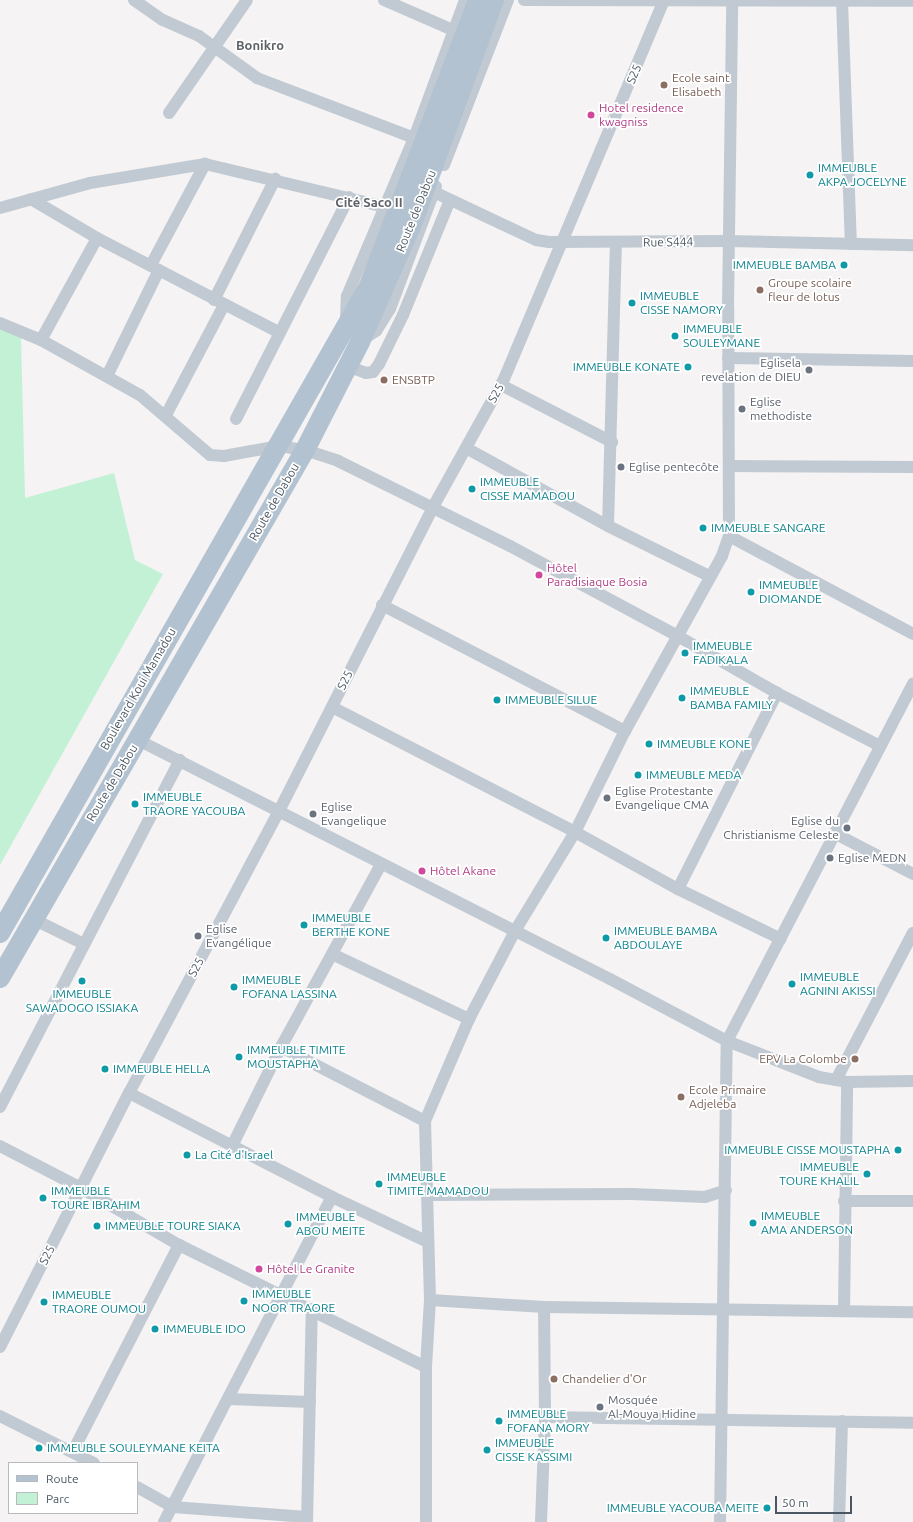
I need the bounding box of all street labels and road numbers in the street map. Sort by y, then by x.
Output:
street label: S25 [623,62,645,86]
street label: Route de Dabou [393,168,439,254]
street label: Rue S444 [643,234,693,250]
street label: S25 [485,381,507,405]
street label: Route de Dabou [246,461,302,543]
street label: Boulevard Koui Mamadou [97,626,179,752]
street label: S25 [334,668,356,692]
street label: Route de Dabou [83,742,141,824]
street label: S25 [185,955,207,979]
street label: S25 [36,1243,58,1267]

